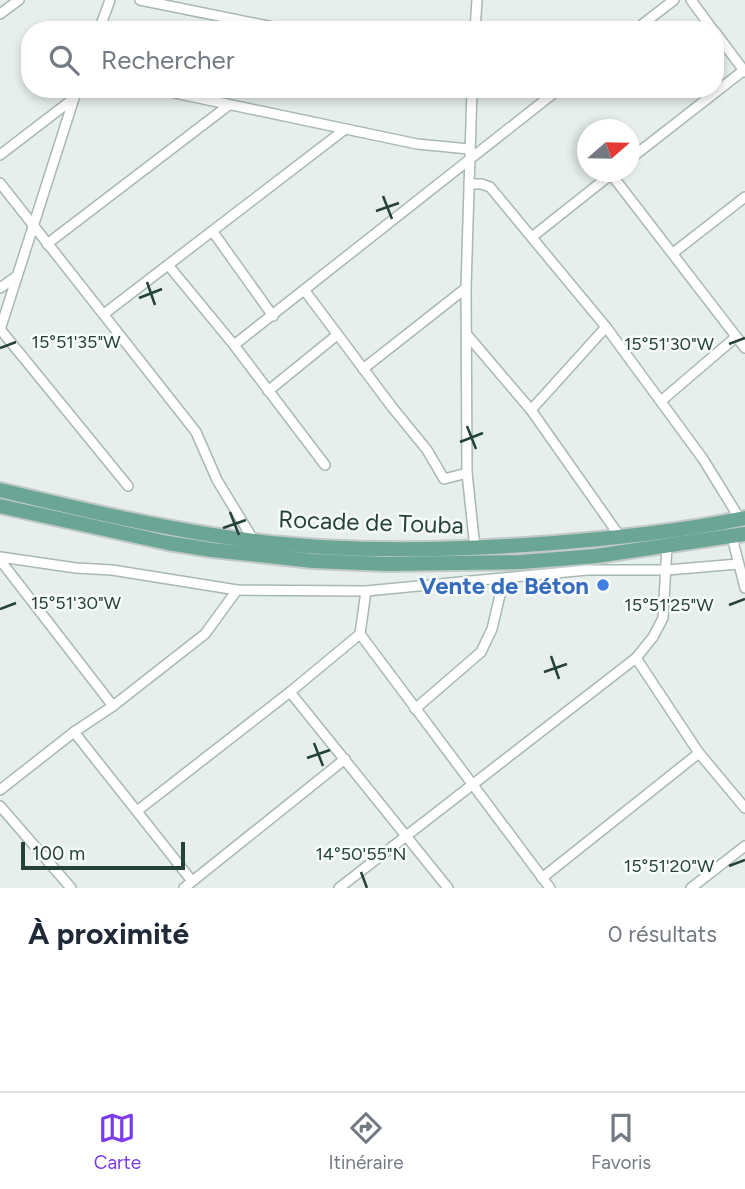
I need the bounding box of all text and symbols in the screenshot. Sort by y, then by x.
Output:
search box [21,21,724,98]
icon: search [45,41,83,79]
text: Rechercher [101,44,235,76]
north arrow [577,119,640,182]
text: 15°51'35"W [32,331,121,353]
text: 15°51'30"W [624,333,715,355]
street label: Rocade de Touba [278,504,464,540]
place label: Vente de Béton [419,571,589,600]
marker: Vente de Béton [595,577,611,593]
text: 15°51'30"W [31,592,122,614]
text: 15°51'25"W [624,594,714,616]
scale bar [21,839,186,871]
text: 100 m [32,842,85,865]
text: 14°50'55"N [315,843,407,865]
text: 15°51'20"W [624,855,715,877]
text: À proximité [28,915,189,952]
text: 0 résultats [608,920,717,948]
tab: Carte [94,1109,141,1174]
tab: Itinéraire [329,1109,404,1174]
tab: Favoris [591,1109,651,1174]

